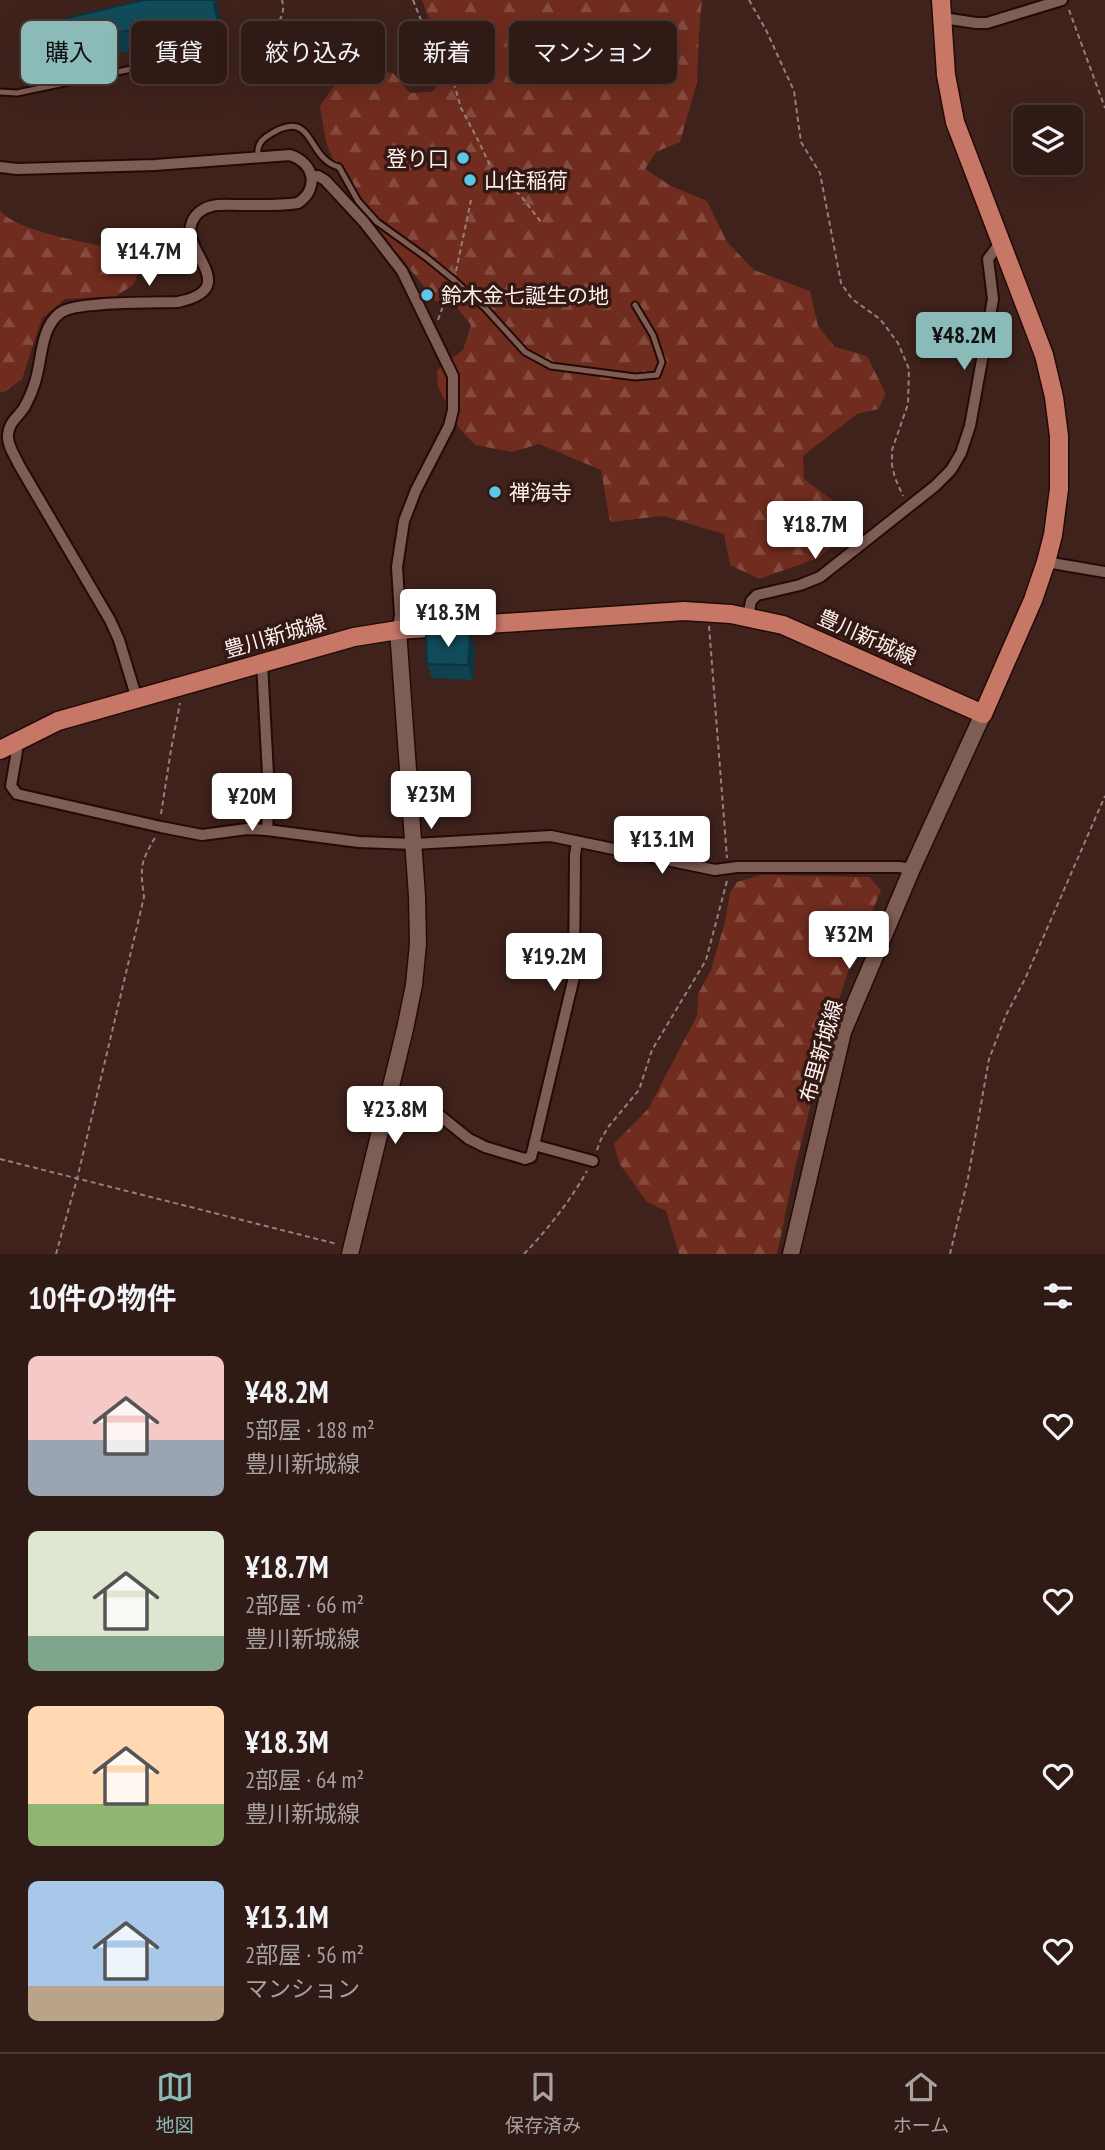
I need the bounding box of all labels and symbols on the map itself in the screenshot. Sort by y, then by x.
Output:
place label: 登り口 [386,145,449,172]
marker: 登り口 [455,150,471,166]
place label: 山住稲荷 [484,167,568,194]
marker: 山住稲荷 [462,172,478,188]
pin: ¥14.7M [92,229,206,288]
place label: 鈴木金七誕生の地 [441,282,609,309]
marker: 鈴木金七誕生の地 [419,287,435,303]
pin: ¥48.2M [907,312,1021,372]
place label: 禅海寺 [509,479,572,506]
marker: 禅海寺 [487,484,503,500]
pin: ¥18.7M [758,502,872,561]
pin: ¥18.3M [391,590,505,649]
street label: 豊川新城線 [814,603,920,671]
street label: 豊川新城線 [221,609,329,663]
pin: ¥23M [390,772,472,831]
pin: ¥20M [211,774,293,833]
pin: ¥13.1M [605,816,719,876]
pin: ¥32M [808,912,890,971]
pin: ¥19.2M [497,934,611,993]
street label: 布里新城線 [794,997,848,1105]
pin: ¥23.8M [338,1086,452,1146]

